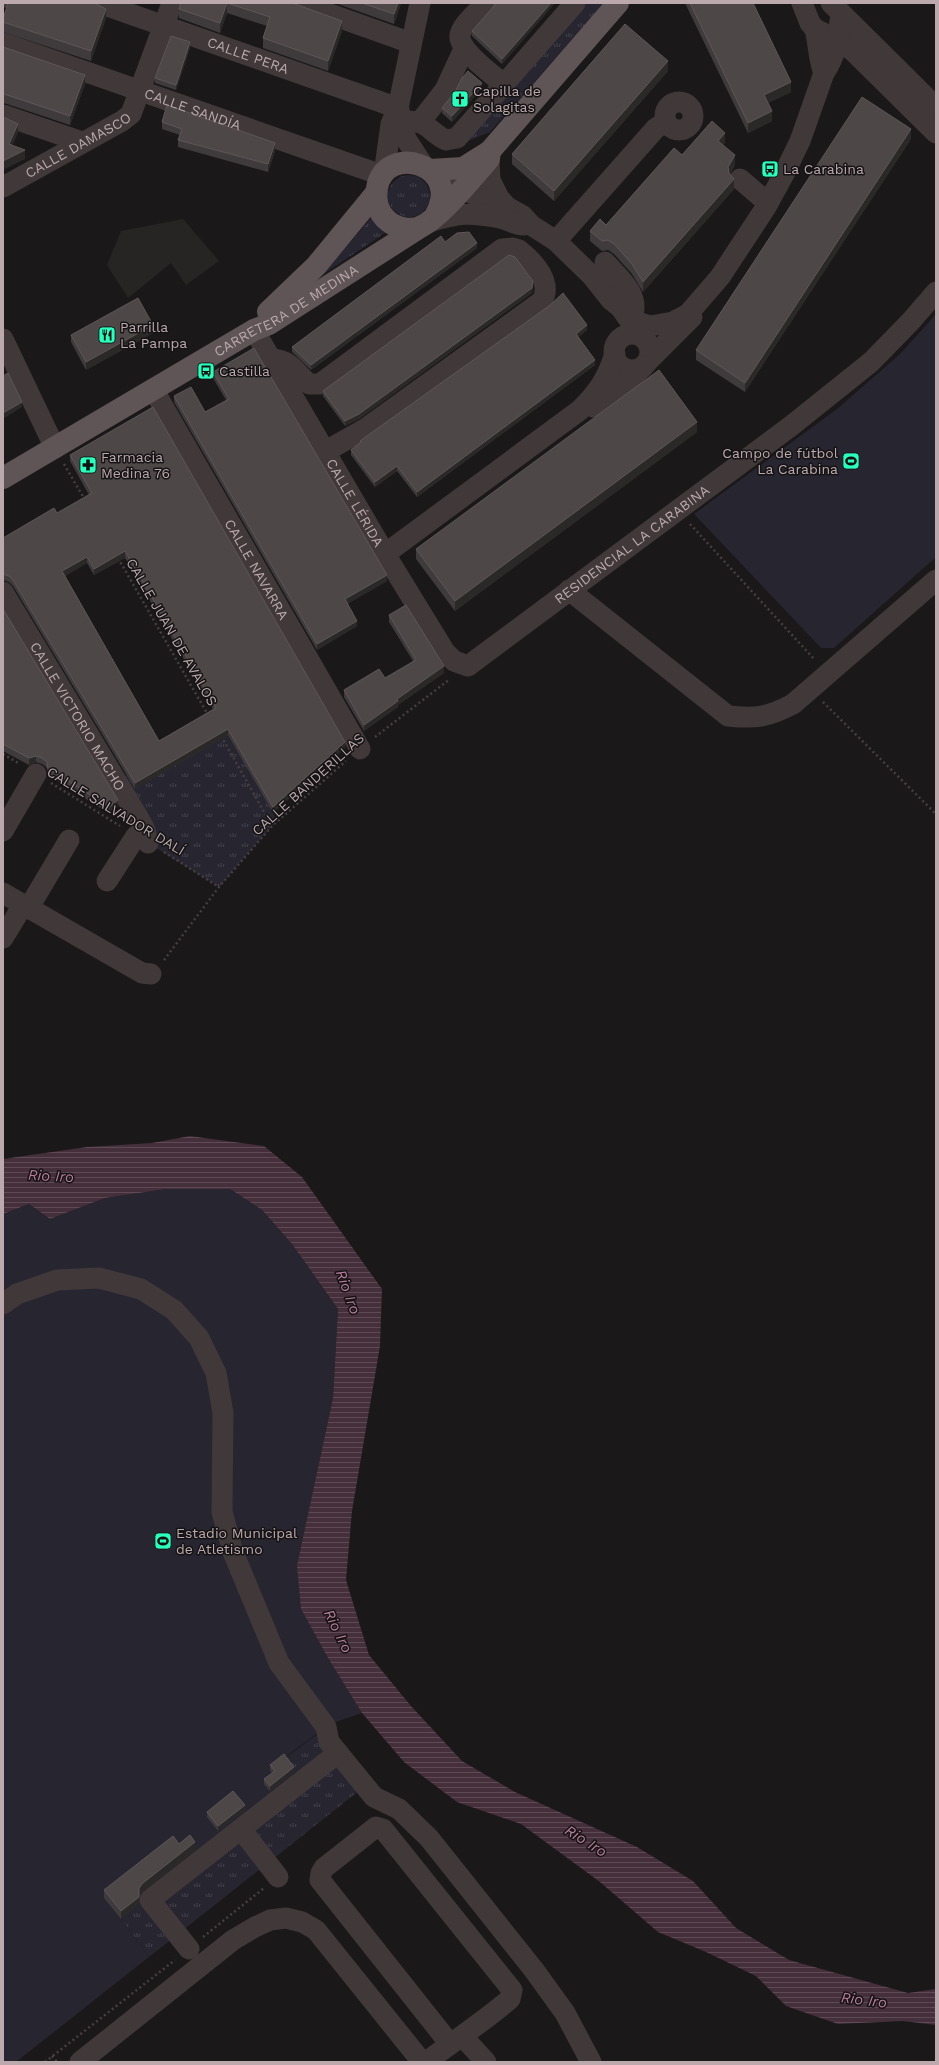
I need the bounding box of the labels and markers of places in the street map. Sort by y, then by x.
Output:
place label: Capilla de Solagitas [473,83,541,115]
church icon: Capilla de Solagitas [450,89,470,109]
bus stop icon: La Carabina [760,159,780,179]
place label: La Carabina [783,161,864,177]
place label: Parrilla La Pampa [120,319,187,351]
restaurant icon: Parrilla La Pampa [97,325,117,345]
bus stop icon: Castilla [196,361,216,381]
place label: Castilla [219,363,270,379]
place label: Campo de fútbol La Carabina [722,445,839,477]
place label: Farmacia Medina 76 [101,449,170,481]
sports icon: Campo de fútbol La Carabina [841,451,861,471]
pharmacy icon: Farmacia Medina 76 [78,455,98,475]
place label: Estadio Municipal de Atletismo [176,1525,298,1557]
sports icon: Estadio Municipal de Atletismo [153,1531,173,1551]

